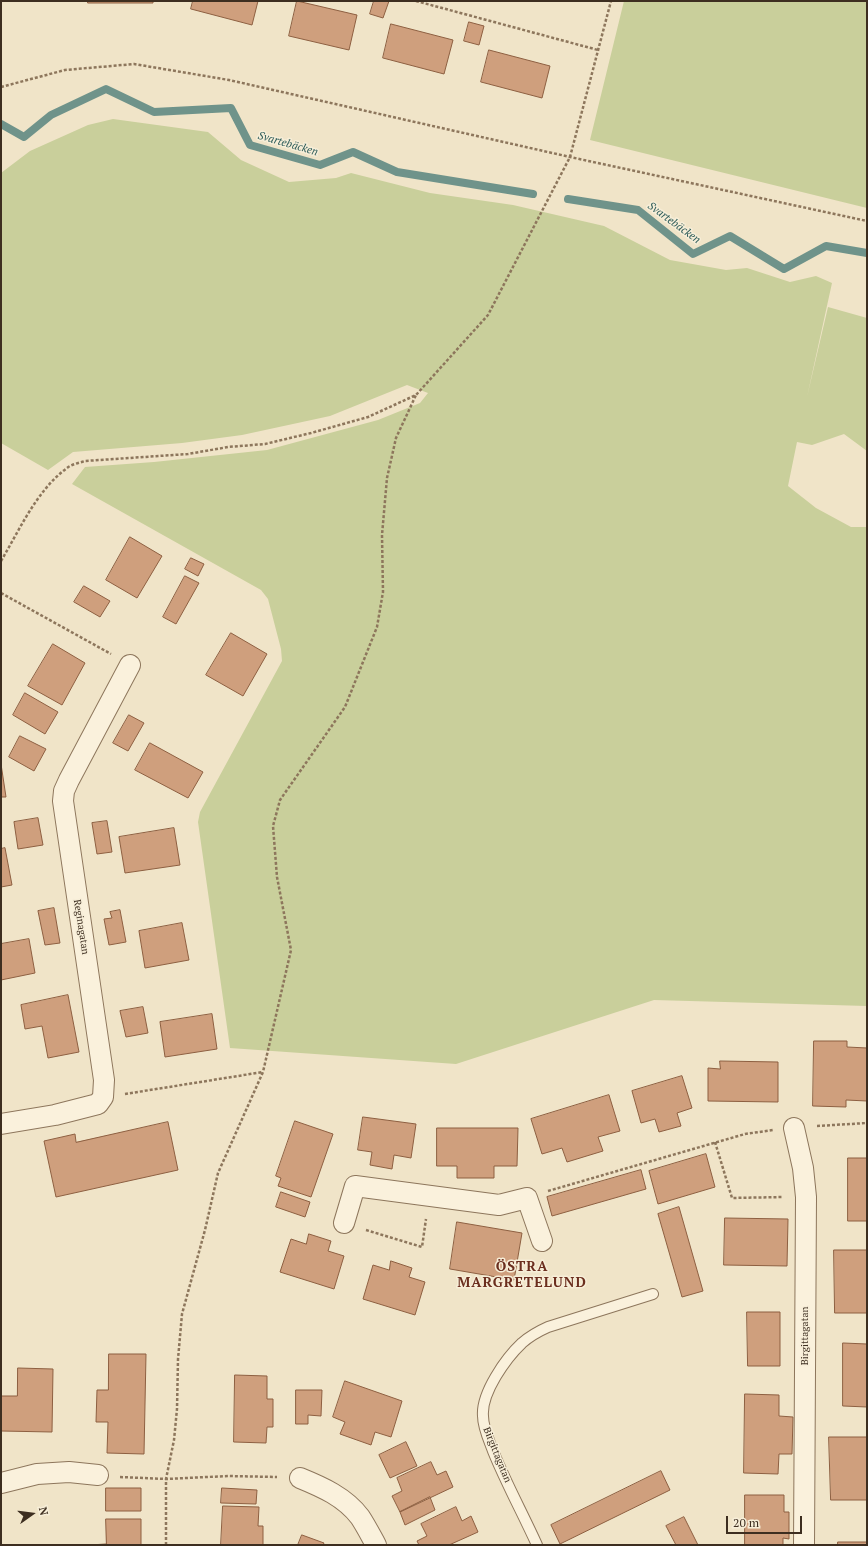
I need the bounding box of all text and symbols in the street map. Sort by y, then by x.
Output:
water label: Svartebäcken [256,129,320,159]
water label: Svartebäcken [645,199,703,247]
street label: Reginagatan [71,899,91,955]
district label: ÖSTRA MARGRETELUND [457,1259,587,1292]
street label: Birgittagatan [799,1307,811,1365]
street label: Birgittagatan [480,1426,514,1484]
north arrow [12,1494,52,1534]
text: N [36,1505,51,1517]
scale bar [728,1508,804,1534]
text: 20 m [733,1515,759,1530]

